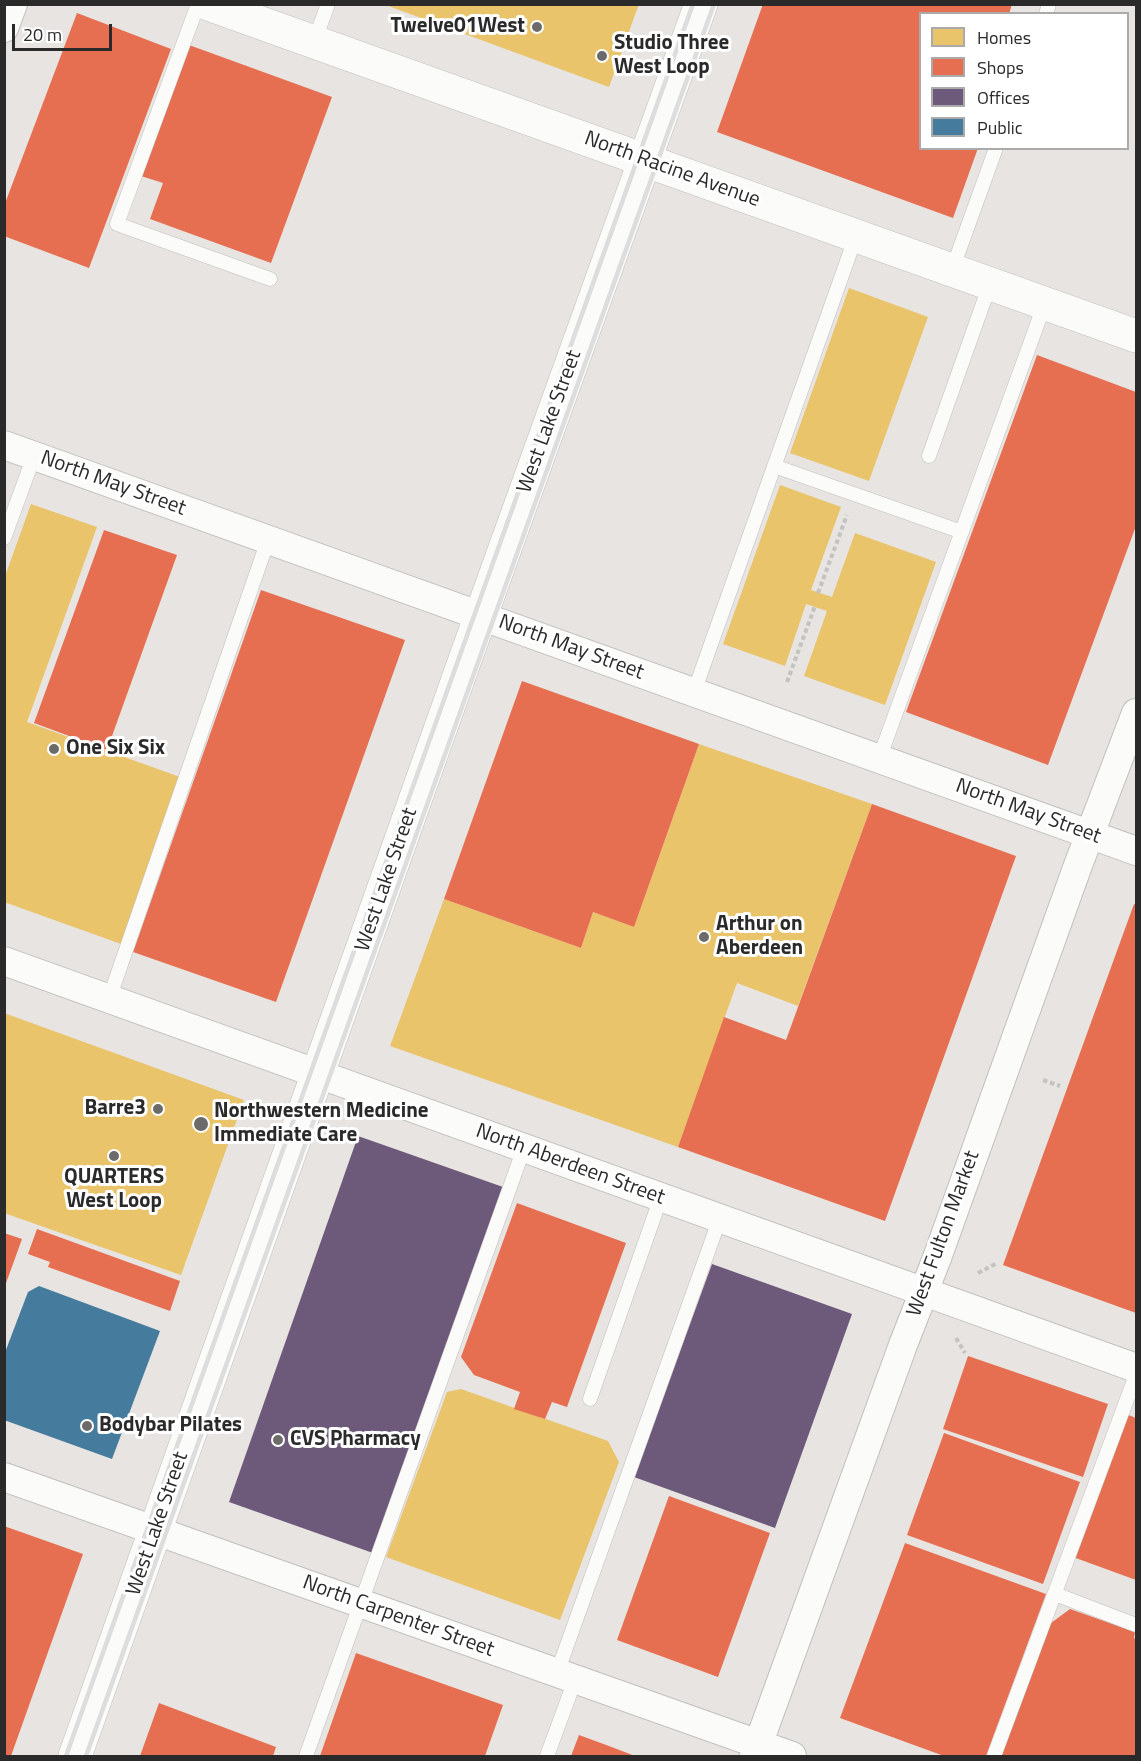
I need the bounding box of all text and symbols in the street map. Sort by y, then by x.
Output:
scale bar [15,12,116,50]
legend [919,12,1129,150]
place label: Twelve01West [390,14,525,40]
marker: Twelve01West [530,20,544,34]
text: 20 m [23,21,62,48]
text: Homes [977,24,1031,51]
place label: Studio Three West Loop [614,31,729,81]
marker: Studio Three West Loop [595,49,609,63]
text: Shops [977,54,1024,81]
text: Offices [977,84,1030,111]
text: Public [977,114,1023,141]
street label: North Racine Avenue [581,127,763,213]
street label: West Lake Street [512,347,588,497]
street label: North May Street [37,446,189,522]
street label: North May Street [495,610,647,686]
place label: One Six Six [66,736,165,762]
marker: One Six Six [47,742,61,756]
street label: North May Street [952,774,1104,850]
street label: West Lake Street [351,805,423,955]
place label: Arthur on Aberdeen [716,912,803,962]
marker: Arthur on Aberdeen [697,930,711,944]
place label: Barre3 [84,1096,146,1122]
place label: Northwestern Medicine Immediate Care [214,1099,428,1149]
marker: Barre3 [151,1102,165,1116]
marker: Northwestern Medicine Immediate Care [192,1115,210,1133]
street label: North Aberdeen Street [472,1119,668,1211]
street label: West Fulton Market [902,1148,986,1320]
marker: QUARTERS West Loop [107,1149,121,1163]
place label: QUARTERS West Loop [64,1165,164,1215]
place label: Bodybar Pilates [99,1413,242,1439]
marker: Bodybar Pilates [80,1419,94,1433]
place label: CVS Pharmacy [290,1427,421,1453]
marker: CVS Pharmacy [271,1433,285,1447]
street label: West Lake Street [122,1449,194,1599]
street label: North Carpenter Street [299,1571,497,1663]

